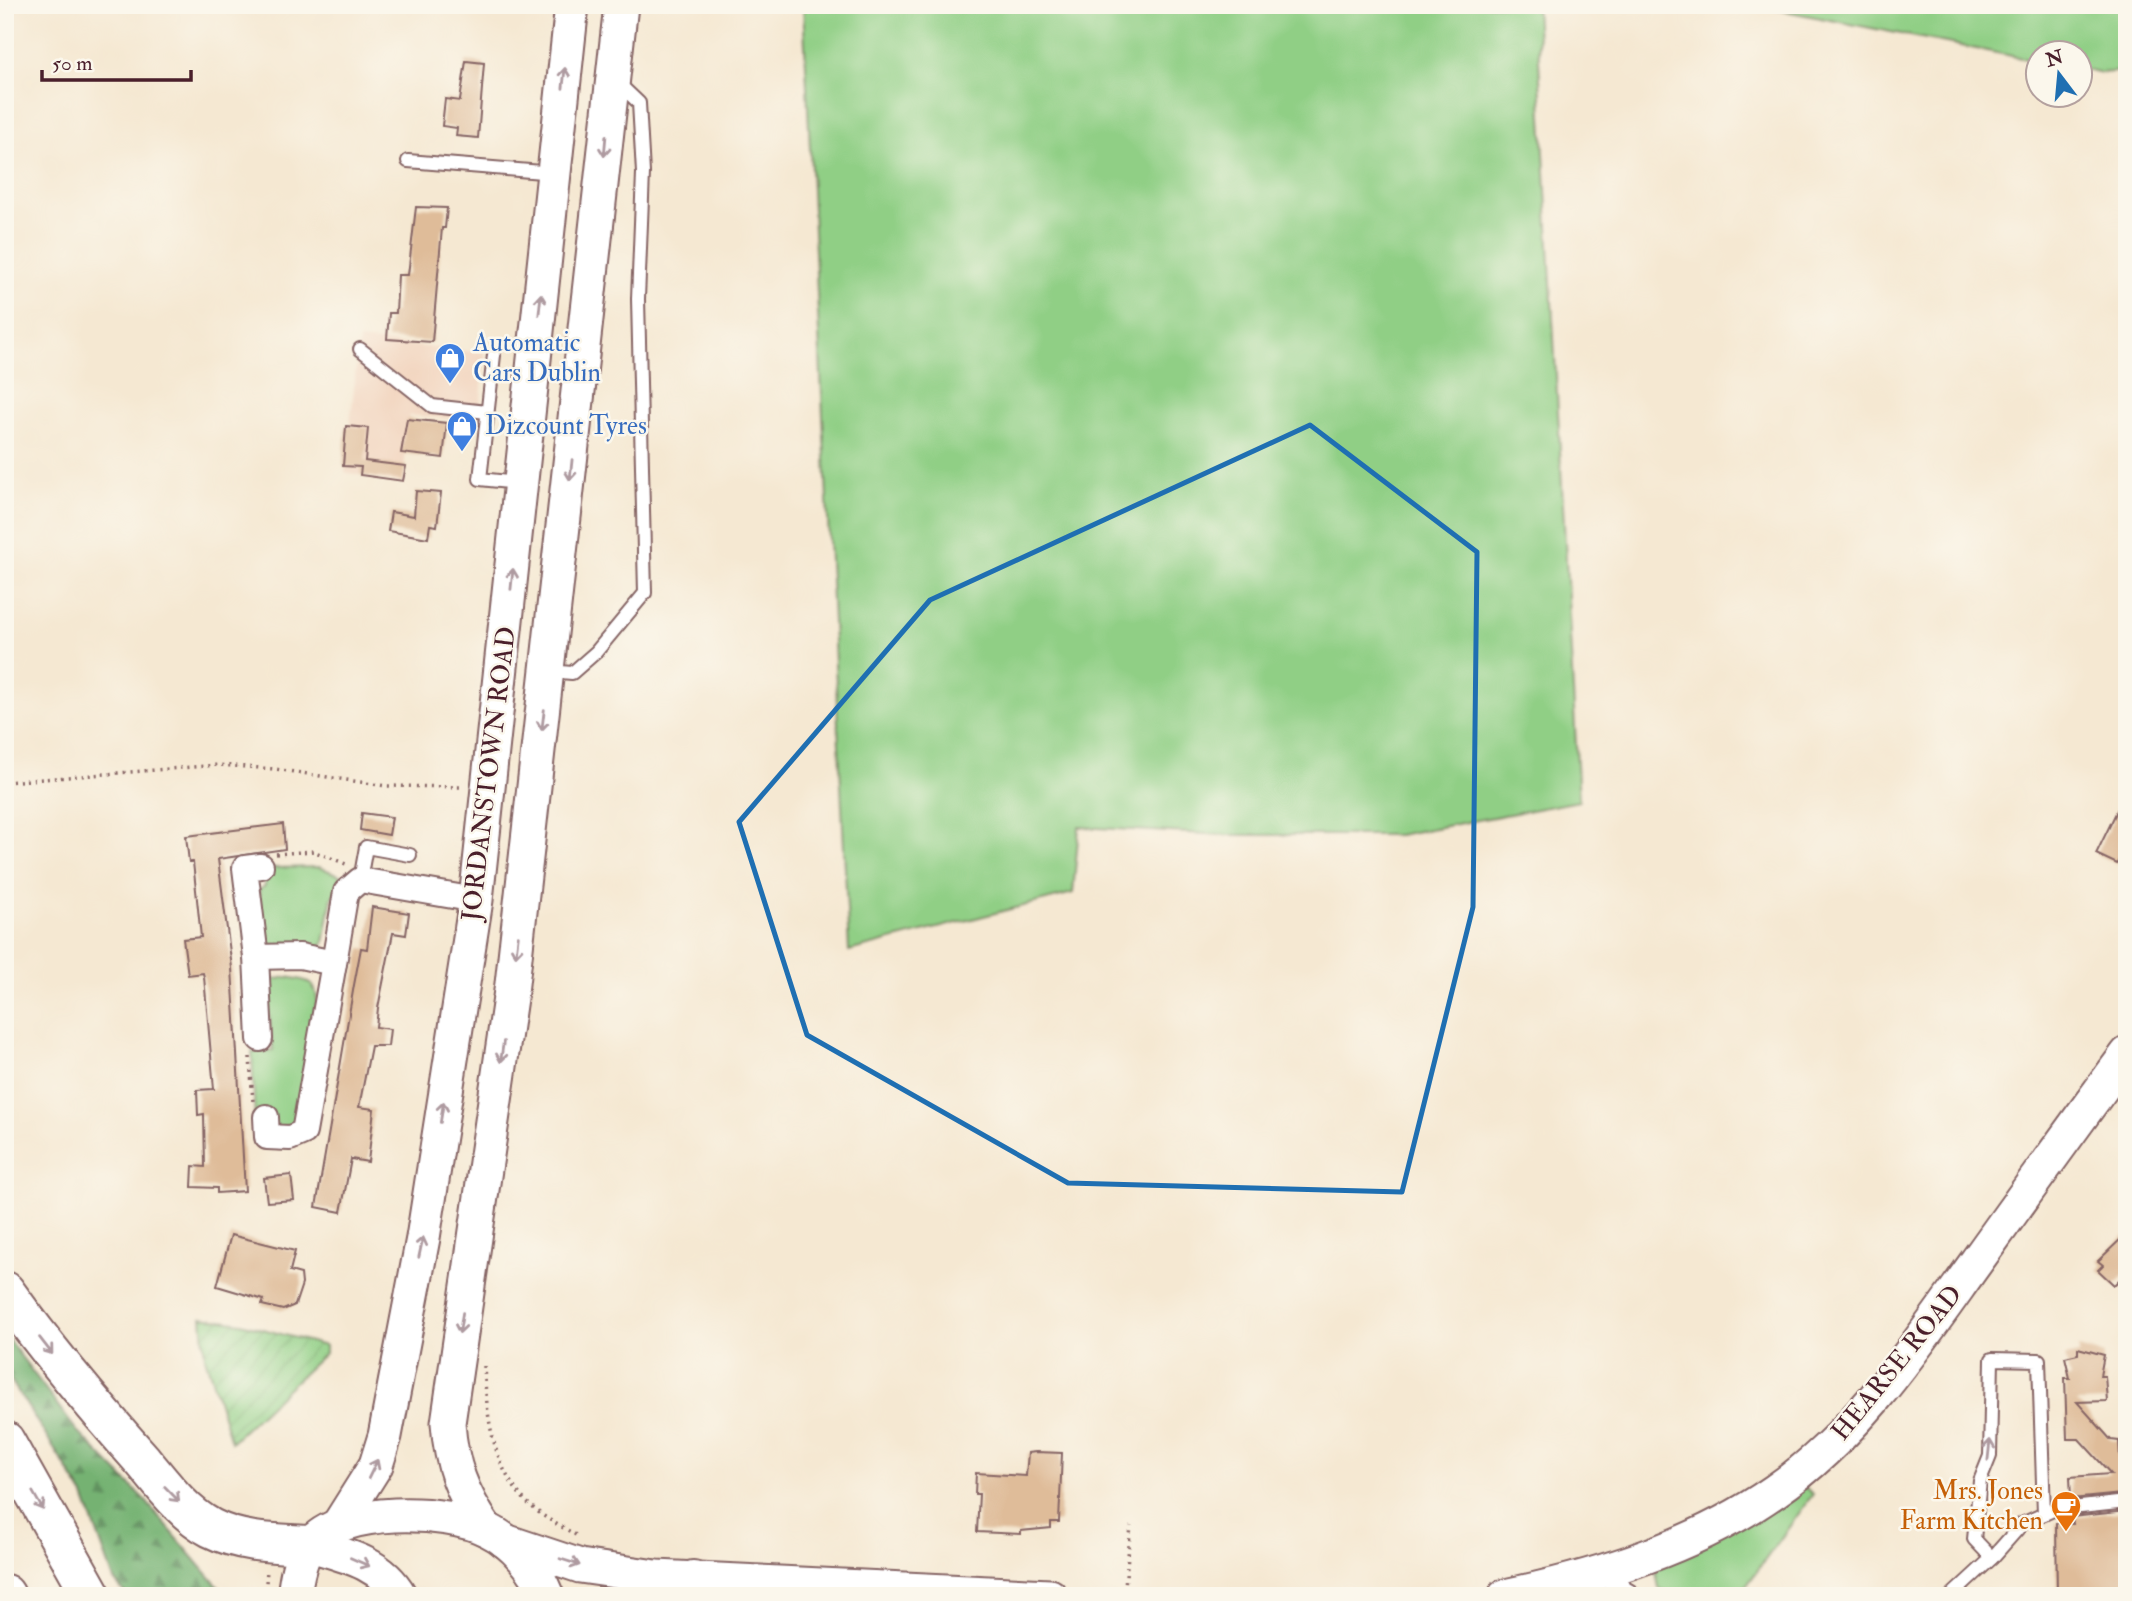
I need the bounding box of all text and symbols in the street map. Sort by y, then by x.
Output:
scale bar [42,38,191,82]
north arrow [2024,38,2094,108]
text: N [2042,44,2067,73]
text: 50 m [52,50,93,77]
one-way arrow [558,67,571,90]
one-way arrow [598,134,611,157]
one-way arrow [534,293,547,316]
place label: Automatic Cars Dublin [472,327,601,389]
shop icon: Automatic Cars Dublin [433,341,467,385]
shop icon: Dizcount Tyres [445,409,479,453]
place label: Dizcount Tyres [485,410,647,442]
one-way arrow [565,458,578,481]
one-way arrow [506,568,519,591]
street label: JORDANSTOWN ROAD [455,625,523,924]
one-way arrow [537,708,550,731]
one-way arrow [510,934,523,957]
one-way arrow [495,1040,508,1063]
one-way arrow [436,1101,449,1124]
one-way arrow [415,1236,429,1259]
street label: HEARSE ROAD [1825,1279,1969,1447]
one-way arrow [455,1311,468,1334]
one-way arrow [38,1337,53,1355]
one-way arrow [1983,1439,1996,1462]
one-way arrow [366,1459,380,1480]
place label: Mrs. Jones Farm Kitchen [1900,1475,2043,1537]
one-way arrow [163,1485,180,1502]
cafe icon: Mrs. Jones Farm Kitchen [2049,1489,2083,1533]
one-way arrow [31,1491,45,1511]
one-way arrow [349,1556,371,1569]
one-way arrow [559,1556,581,1569]

